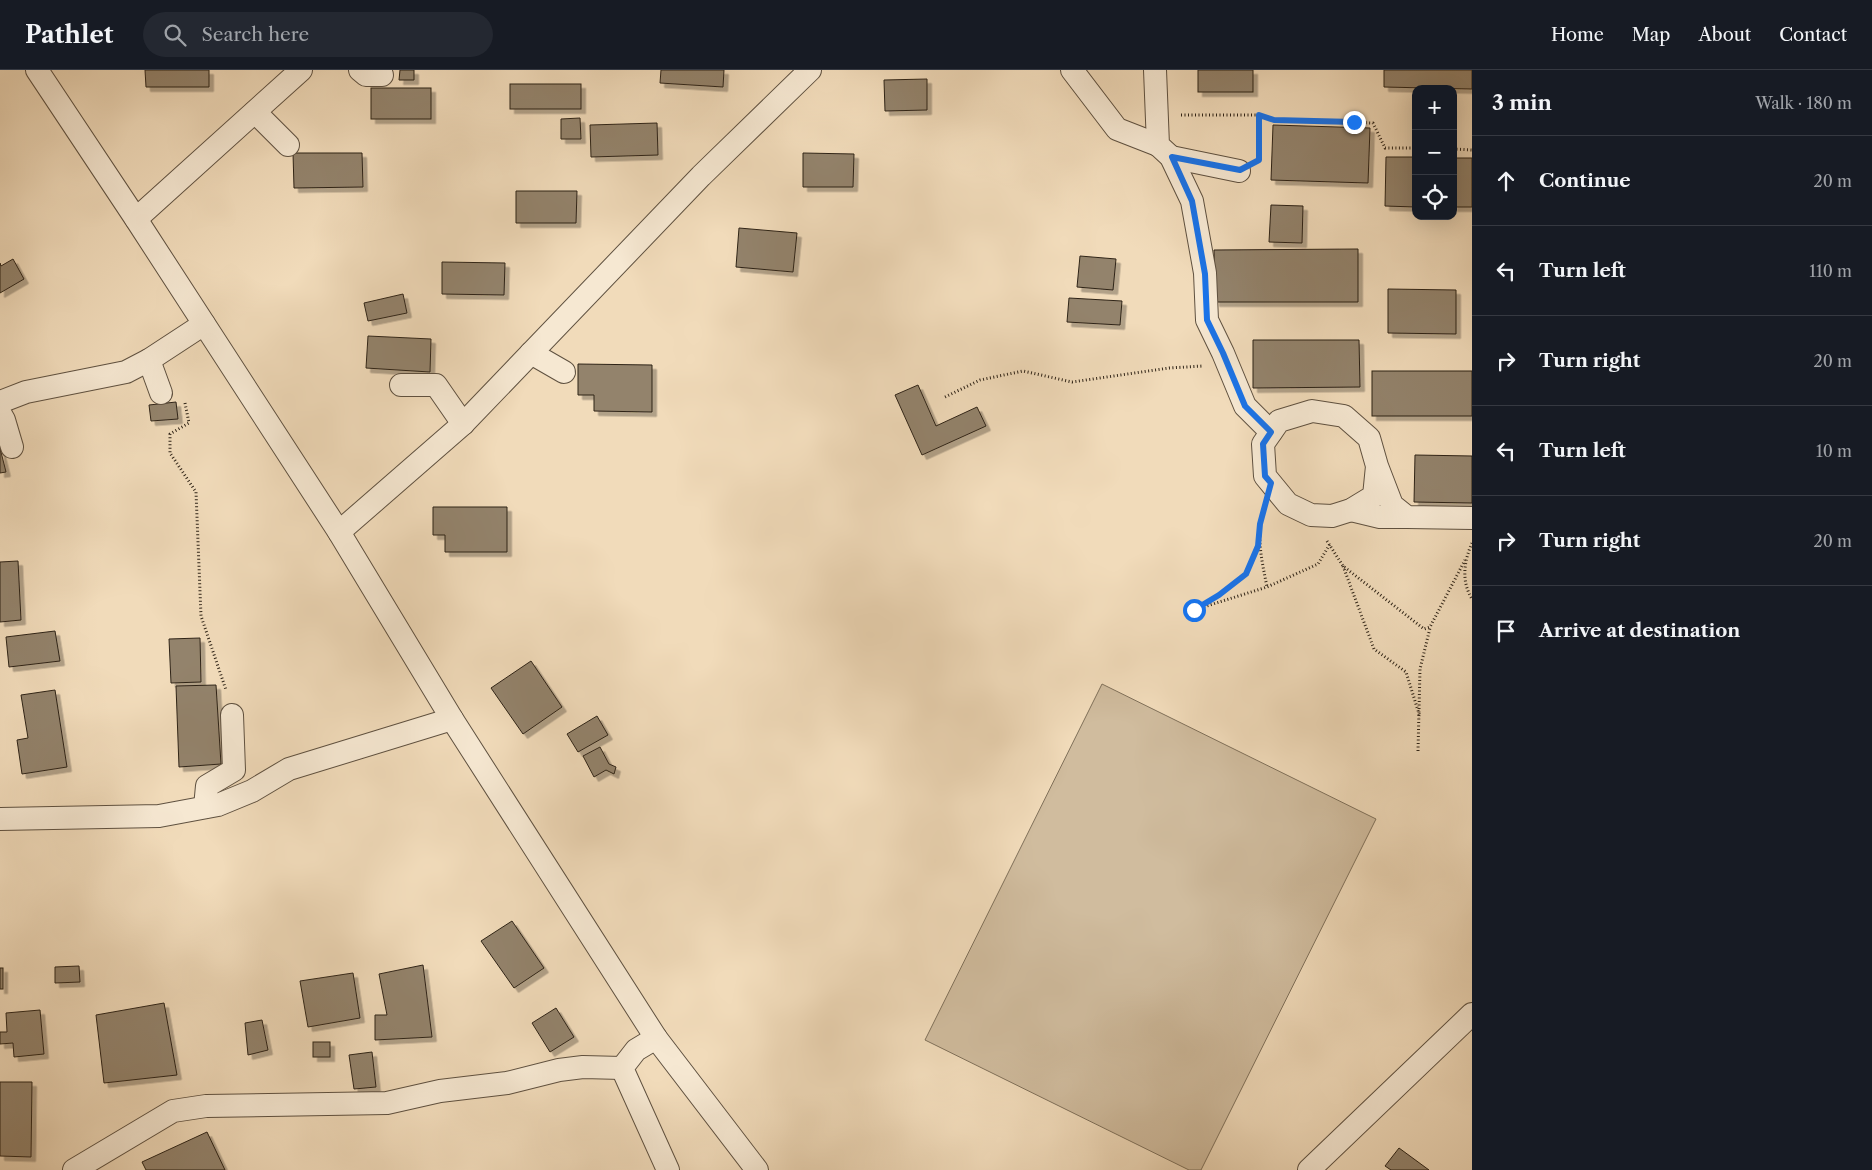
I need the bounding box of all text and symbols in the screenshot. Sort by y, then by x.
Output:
search box [143,12,493,57]
text: Pathlet [25,20,113,49]
icon: search [161,21,189,49]
text: Search here [201,23,309,46]
text: Home [1551,24,1604,46]
text: Map [1632,24,1670,46]
text: About [1698,24,1751,46]
text: Contact [1779,24,1847,46]
map controls [1412,85,1457,220]
button: + [1412,85,1457,130]
text: 3 min [1492,90,1552,115]
text: Walk · 180 m [1755,93,1852,113]
route end [1343,111,1366,134]
button: − [1412,130,1457,175]
icon: ahead [1492,167,1520,195]
text: Continue [1539,169,1631,192]
text: 20 m [1813,171,1852,191]
button: locate [1412,175,1457,220]
icon: left [1492,257,1520,285]
text: Turn left [1539,259,1626,282]
text: 110 m [1809,261,1852,281]
icon: right [1492,347,1520,375]
text: Turn right [1539,349,1640,372]
text: 20 m [1813,351,1852,371]
icon: left [1492,437,1520,465]
text: Turn left [1539,439,1626,462]
text: 10 m [1816,441,1852,461]
icon: right [1492,527,1520,555]
text: Turn right [1539,529,1640,552]
text: 20 m [1813,531,1852,551]
route start [1183,599,1206,622]
icon: arrive [1492,617,1520,645]
text: Arrive at destination [1539,619,1740,642]

